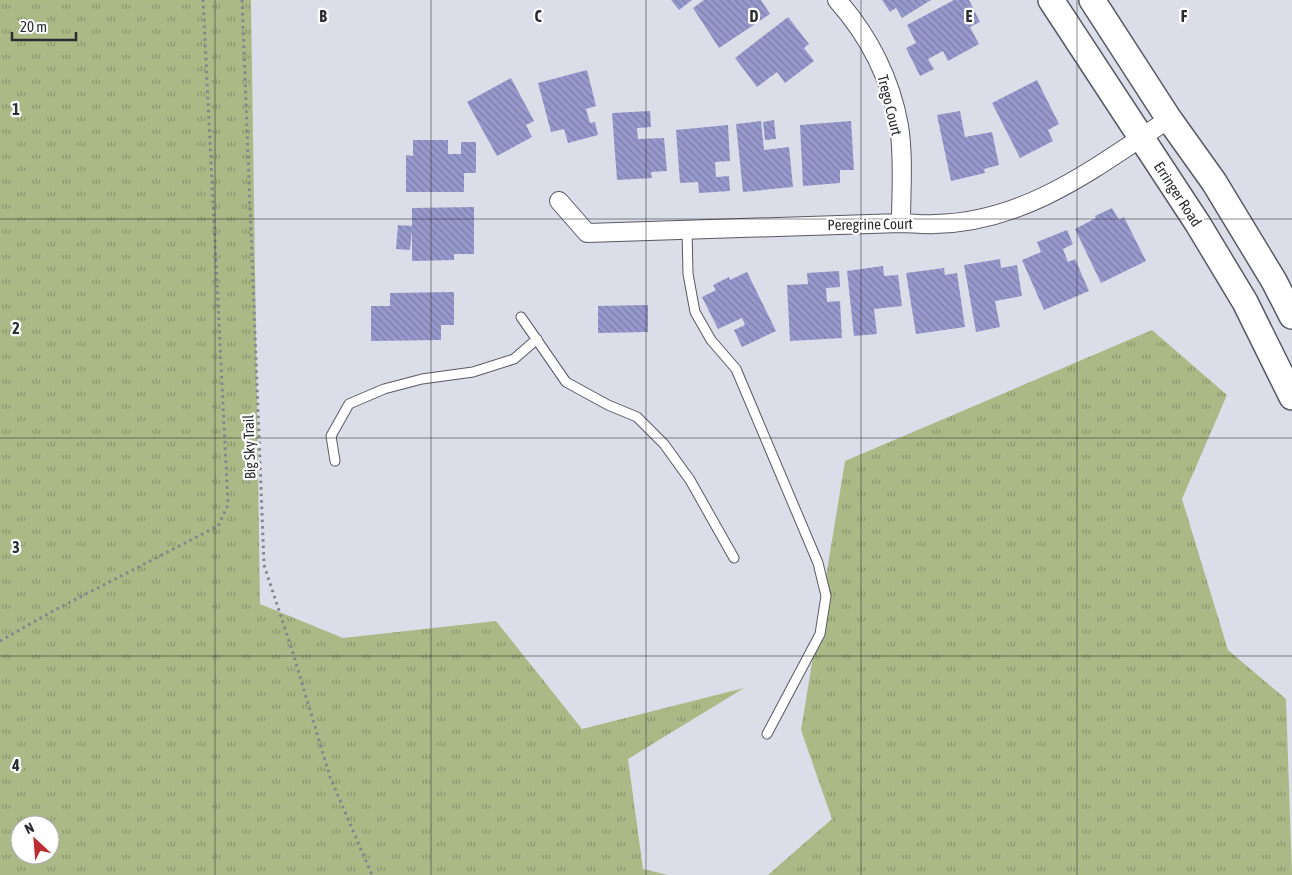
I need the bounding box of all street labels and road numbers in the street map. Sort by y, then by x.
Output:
street label: Trego Court [874,73,906,137]
street label: Erringer Road [1151,158,1205,230]
street label: Peregrine Court [827,215,913,233]
street label: Big Sky Trail [239,414,259,479]

